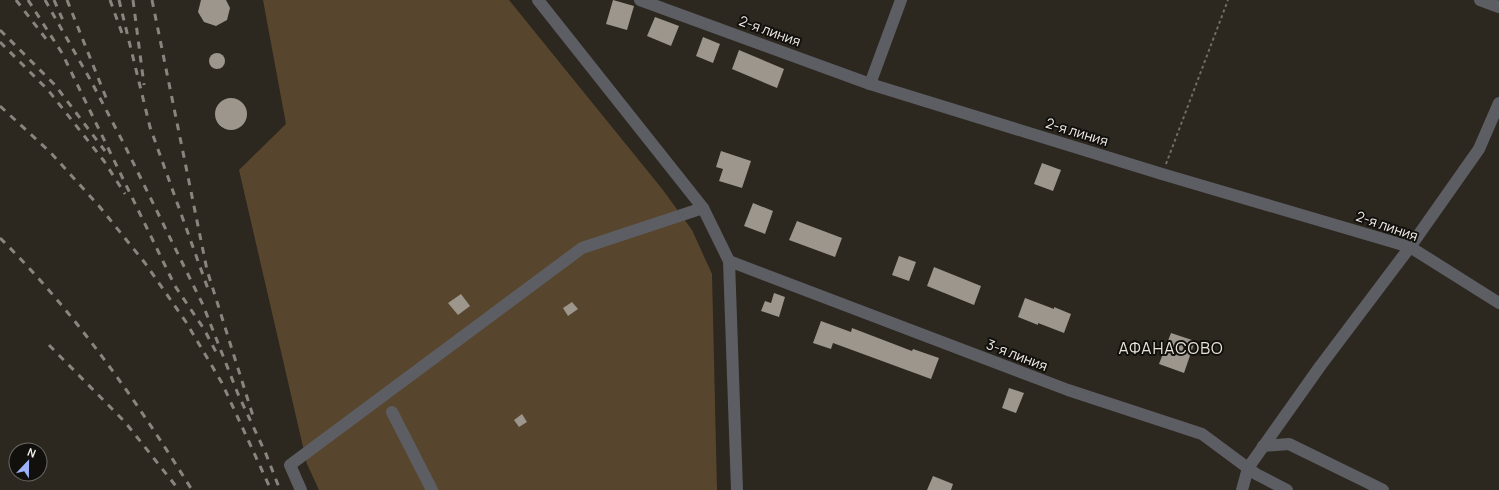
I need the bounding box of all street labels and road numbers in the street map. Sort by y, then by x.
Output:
street label: 2-я линия [737,11,804,50]
street label: 2-я линия [1044,113,1111,150]
street label: 2-я линия [1354,206,1421,245]
street label: 3-я линия [984,334,1051,375]

